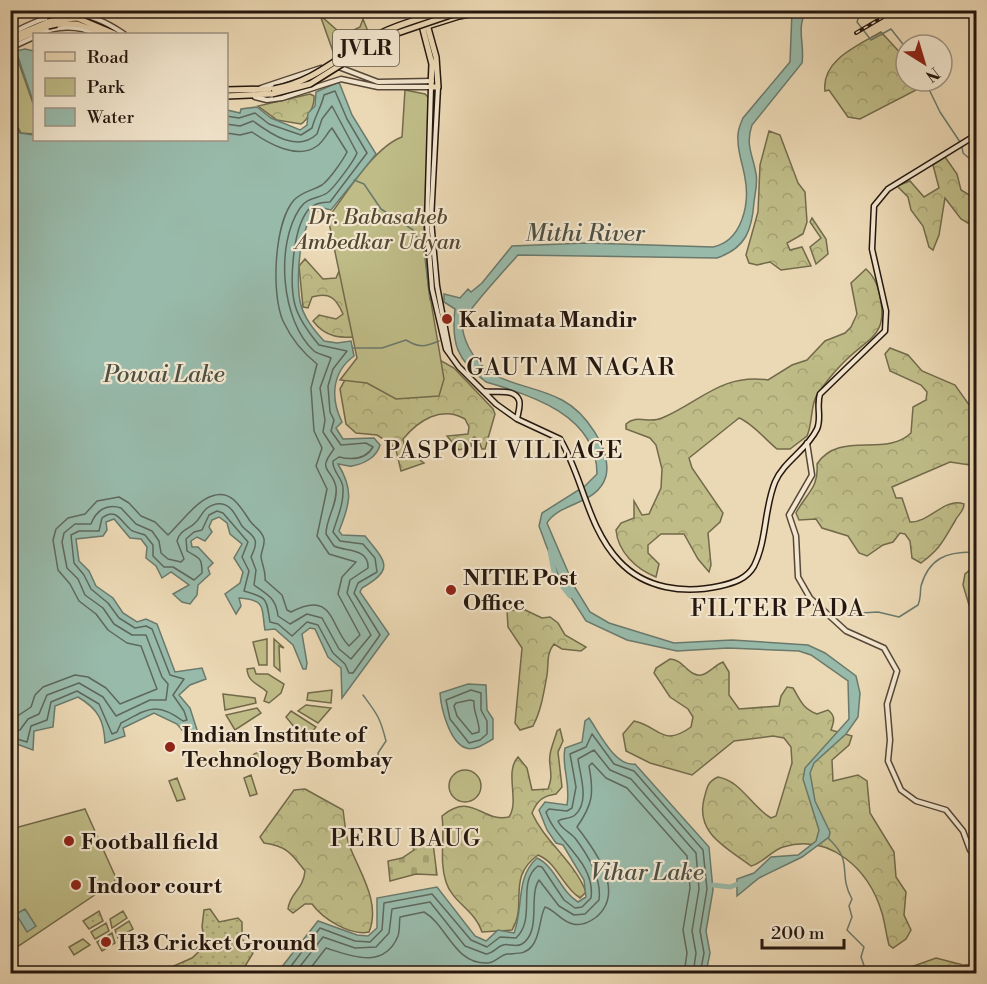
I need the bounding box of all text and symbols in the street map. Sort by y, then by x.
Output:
road number: JVLR [333,30,399,66]
legend [33,33,228,141]
north arrow [894,33,954,93]
text: Road [87,46,130,69]
text: N [921,62,943,86]
text: Park [87,76,126,99]
text: Water [86,106,135,129]
park label: Dr. Babasaheb Ambedkar Udyan [293,204,462,256]
water label: Mithi River [525,219,646,249]
place label: Kalimata Mandir [459,307,637,334]
marker: Kalimata Mandir [440,312,454,326]
district label: GAUTAM NAGAR [466,353,676,383]
water label: Powai Lake [102,360,225,390]
district label: PASPOLI VILLAGE [384,436,624,466]
place label: NITIE Post Office [463,565,577,617]
marker: NITIE Post Office [444,583,458,597]
district label: FILTER PADA [690,594,866,624]
place label: Indian Institute of Technology Bombay [182,722,393,774]
marker: Indian Institute of Technology Bombay [163,740,177,754]
district label: PERU BAUG [330,824,482,854]
place label: Football field [81,829,219,856]
marker: Football field [62,834,76,848]
water label: Vihar Lake [590,858,704,888]
place label: Indoor court [88,873,222,900]
marker: Indoor court [69,878,83,892]
scale bar [762,912,844,950]
text: 200 m [771,922,825,945]
place label: H3 Cricket Ground [118,930,317,957]
marker: H3 Cricket Ground [99,935,113,949]

